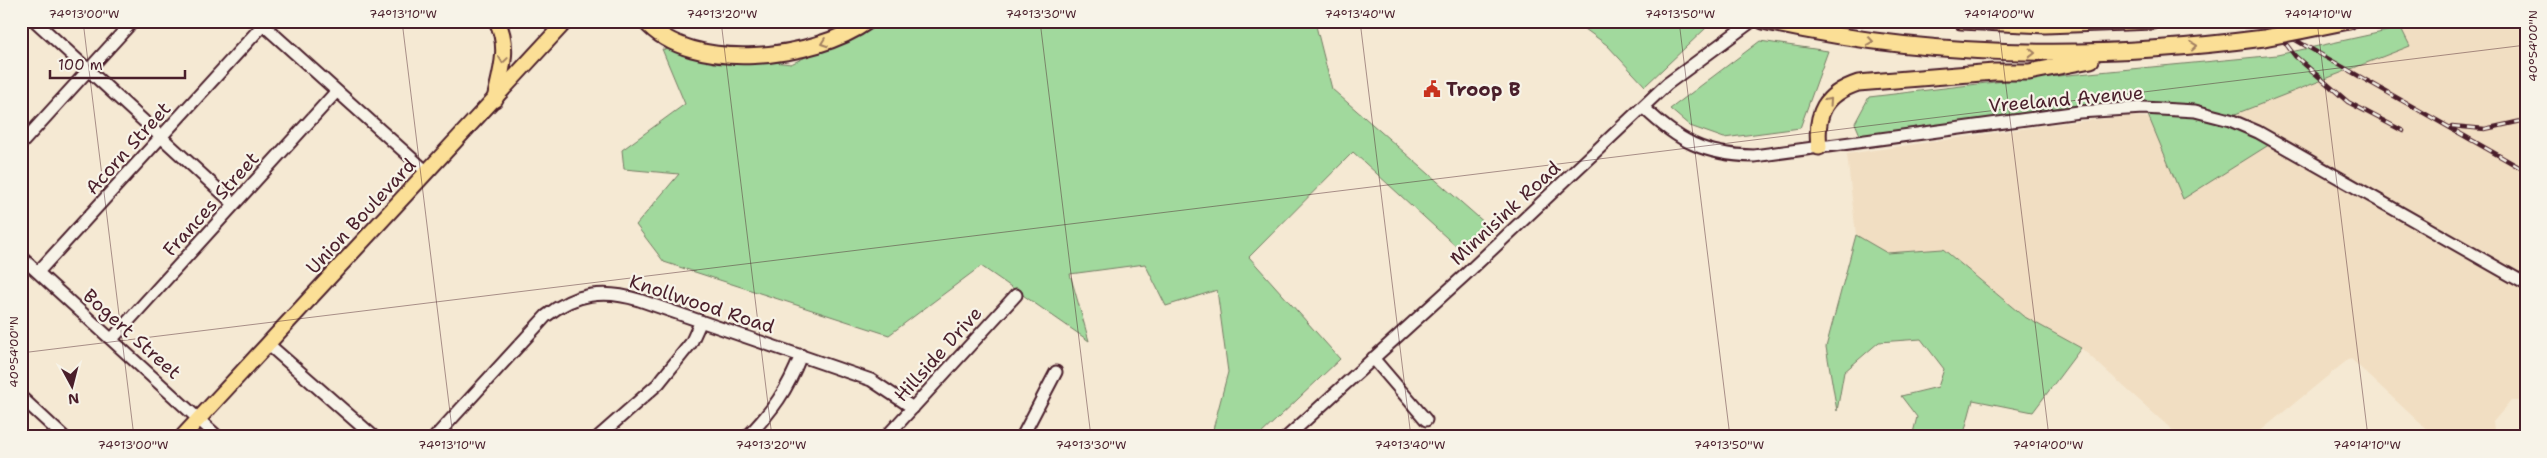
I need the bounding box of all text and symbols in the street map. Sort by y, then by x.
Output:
text: 74°13'00"W [48,6,120,22]
text: 74°13'10"W [369,6,437,22]
text: 74°13'20"W [687,6,757,22]
text: 74°13'30"W [1006,6,1077,22]
text: 74°13'40"W [1325,6,1395,22]
text: 74°13'50"W [1645,6,1715,22]
text: 74°14'00"W [1963,6,2035,22]
text: 74°14'10"W [2284,6,2352,22]
text: 40°54'00"N [2525,10,2541,82]
one-way arrow [1865,35,1874,45]
one-way arrow [820,37,829,47]
one-way arrow [2190,41,2198,52]
scale bar [50,48,185,80]
one-way arrow [2028,48,2036,59]
text: 100 m [58,55,103,75]
one-way arrow [498,56,509,64]
place label: Troop B [1446,77,1521,102]
public building icon: Troop B [1422,79,1442,99]
street label: Vreeland Avenue [1987,80,2145,118]
street label: Acorn Street [80,96,176,200]
one-way arrow [1823,98,1832,107]
street label: Frances Street [157,146,265,262]
street label: Union Boulevard [301,153,421,279]
street label: Minnisink Road [1444,155,1566,271]
street label: Knollwood Road [626,269,778,339]
street label: Bogert Street [78,283,186,385]
street label: Hillside Drive [889,301,987,407]
text: 40°54'00"N [6,316,22,388]
north arrow [48,360,98,410]
text: N [67,389,80,409]
text: 74°13'00"W [97,437,169,453]
text: 74°13'10"W [418,437,486,453]
text: 74°13'20"W [736,437,806,453]
text: 74°13'30"W [1056,437,1127,453]
text: 74°13'40"W [1375,437,1445,453]
text: 74°13'50"W [1694,437,1764,453]
text: 74°14'00"W [2012,437,2084,453]
text: 74°14'10"W [2333,437,2401,453]

